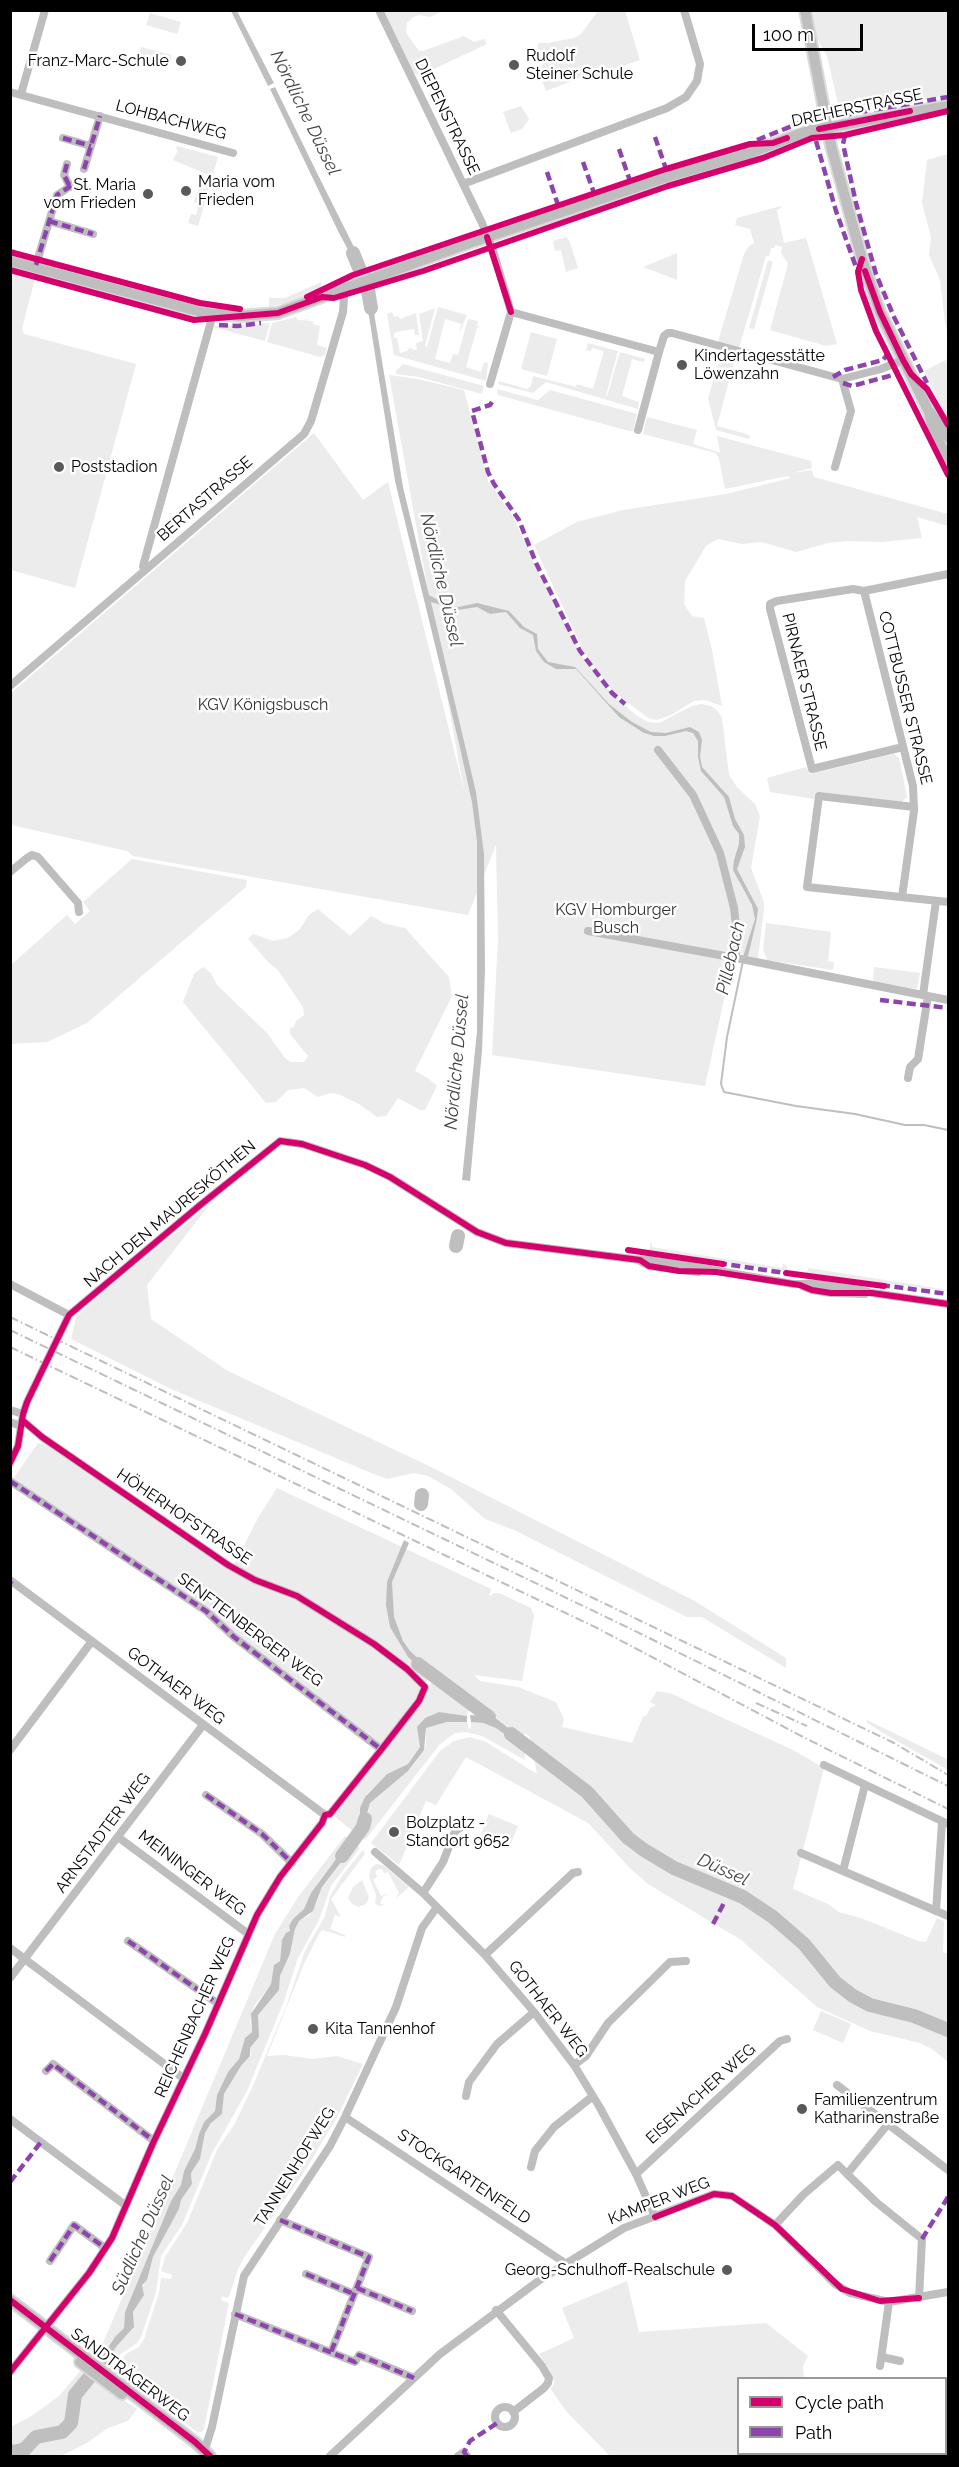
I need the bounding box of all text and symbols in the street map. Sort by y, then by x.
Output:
scale bar [755,12,866,50]
text: 100 m [763,24,814,45]
place label: Rudolf Steiner Schule [526,46,633,84]
water label: Nördliche Düssel [265,47,345,179]
place label: Franz-Marc-Schule [28,51,169,71]
marker: Franz-Marc-Schule [174,54,188,68]
street label: DIEPENSTRASSE [411,56,483,178]
marker: Rudolf Steiner Schule [507,58,521,72]
street label: DREHERSTRASSE [790,85,924,131]
street label: LOHBACHWEG [113,96,229,144]
place label: Maria vom Frieden [198,172,275,210]
place label: St. Maria vom Frieden [43,175,136,213]
marker: Maria vom Frieden [179,184,193,198]
marker: St. Maria vom Frieden [141,187,155,201]
place label: Kindertagesstätte Löwenzahn [694,346,825,384]
marker: Kindertagesstätte Löwenzahn [675,358,689,372]
street label: BERTASTRASSE [154,452,256,546]
place label: Poststadion [71,457,158,477]
marker: Poststadion [52,460,66,474]
water label: Nördliche Düssel [415,511,467,649]
street label: COTTBUSSER STRASSE [874,609,936,787]
street label: PIRNAER STRASSE [778,611,830,753]
park label: KGV Königsbusch [198,695,328,715]
park label: KGV Homburger Busch [555,900,677,938]
water label: Pillebach [712,919,750,997]
water label: Nördliche Düssel [440,993,474,1131]
street label: NACH DEN MAURESKÖTHEN [80,1136,260,1292]
street label: HÖHERHOFSTRASSE [113,1465,255,1569]
street label: SENFTENBERGER WEG [173,1569,327,1691]
street label: GOTHAER WEG [123,1643,229,1729]
street label: ARNSTADTER WEG [52,1769,154,1897]
place label: Bolzplatz - Standort 9652 [406,1813,510,1851]
marker: Bolzplatz - Standort 9652 [387,1825,401,1839]
street label: MEININGER WEG [134,1826,250,1920]
water label: Düssel [694,1849,752,1891]
street label: REICHENBACHER WEG [151,1933,239,2101]
street label: GOTHAER WEG [504,1957,592,2061]
place label: Kita Tannenhof [325,2019,435,2039]
marker: Kita Tannenhof [306,2022,320,2036]
street label: EISENACHER WEG [642,2040,760,2148]
place label: Familienzentrum Katharinenstraße [814,2090,939,2128]
marker: Familienzentrum Katharinenstraße [795,2102,809,2116]
street label: TANNENHOFWEG [250,2104,340,2230]
street label: STOCKGARTENFELD [394,2125,534,2229]
water label: Südliche Düssel [107,2172,179,2298]
street label: KAMPER WEG [606,2173,712,2229]
place label: Georg-Schulhoff-Realschule [505,2260,715,2280]
marker: Georg-Schulhoff-Realschule [720,2263,734,2277]
street label: SANDTRÄGERWEG [67,2324,193,2426]
legend [737,2377,947,2455]
text: Cycle path [795,2392,884,2413]
text: Path [795,2422,832,2443]

